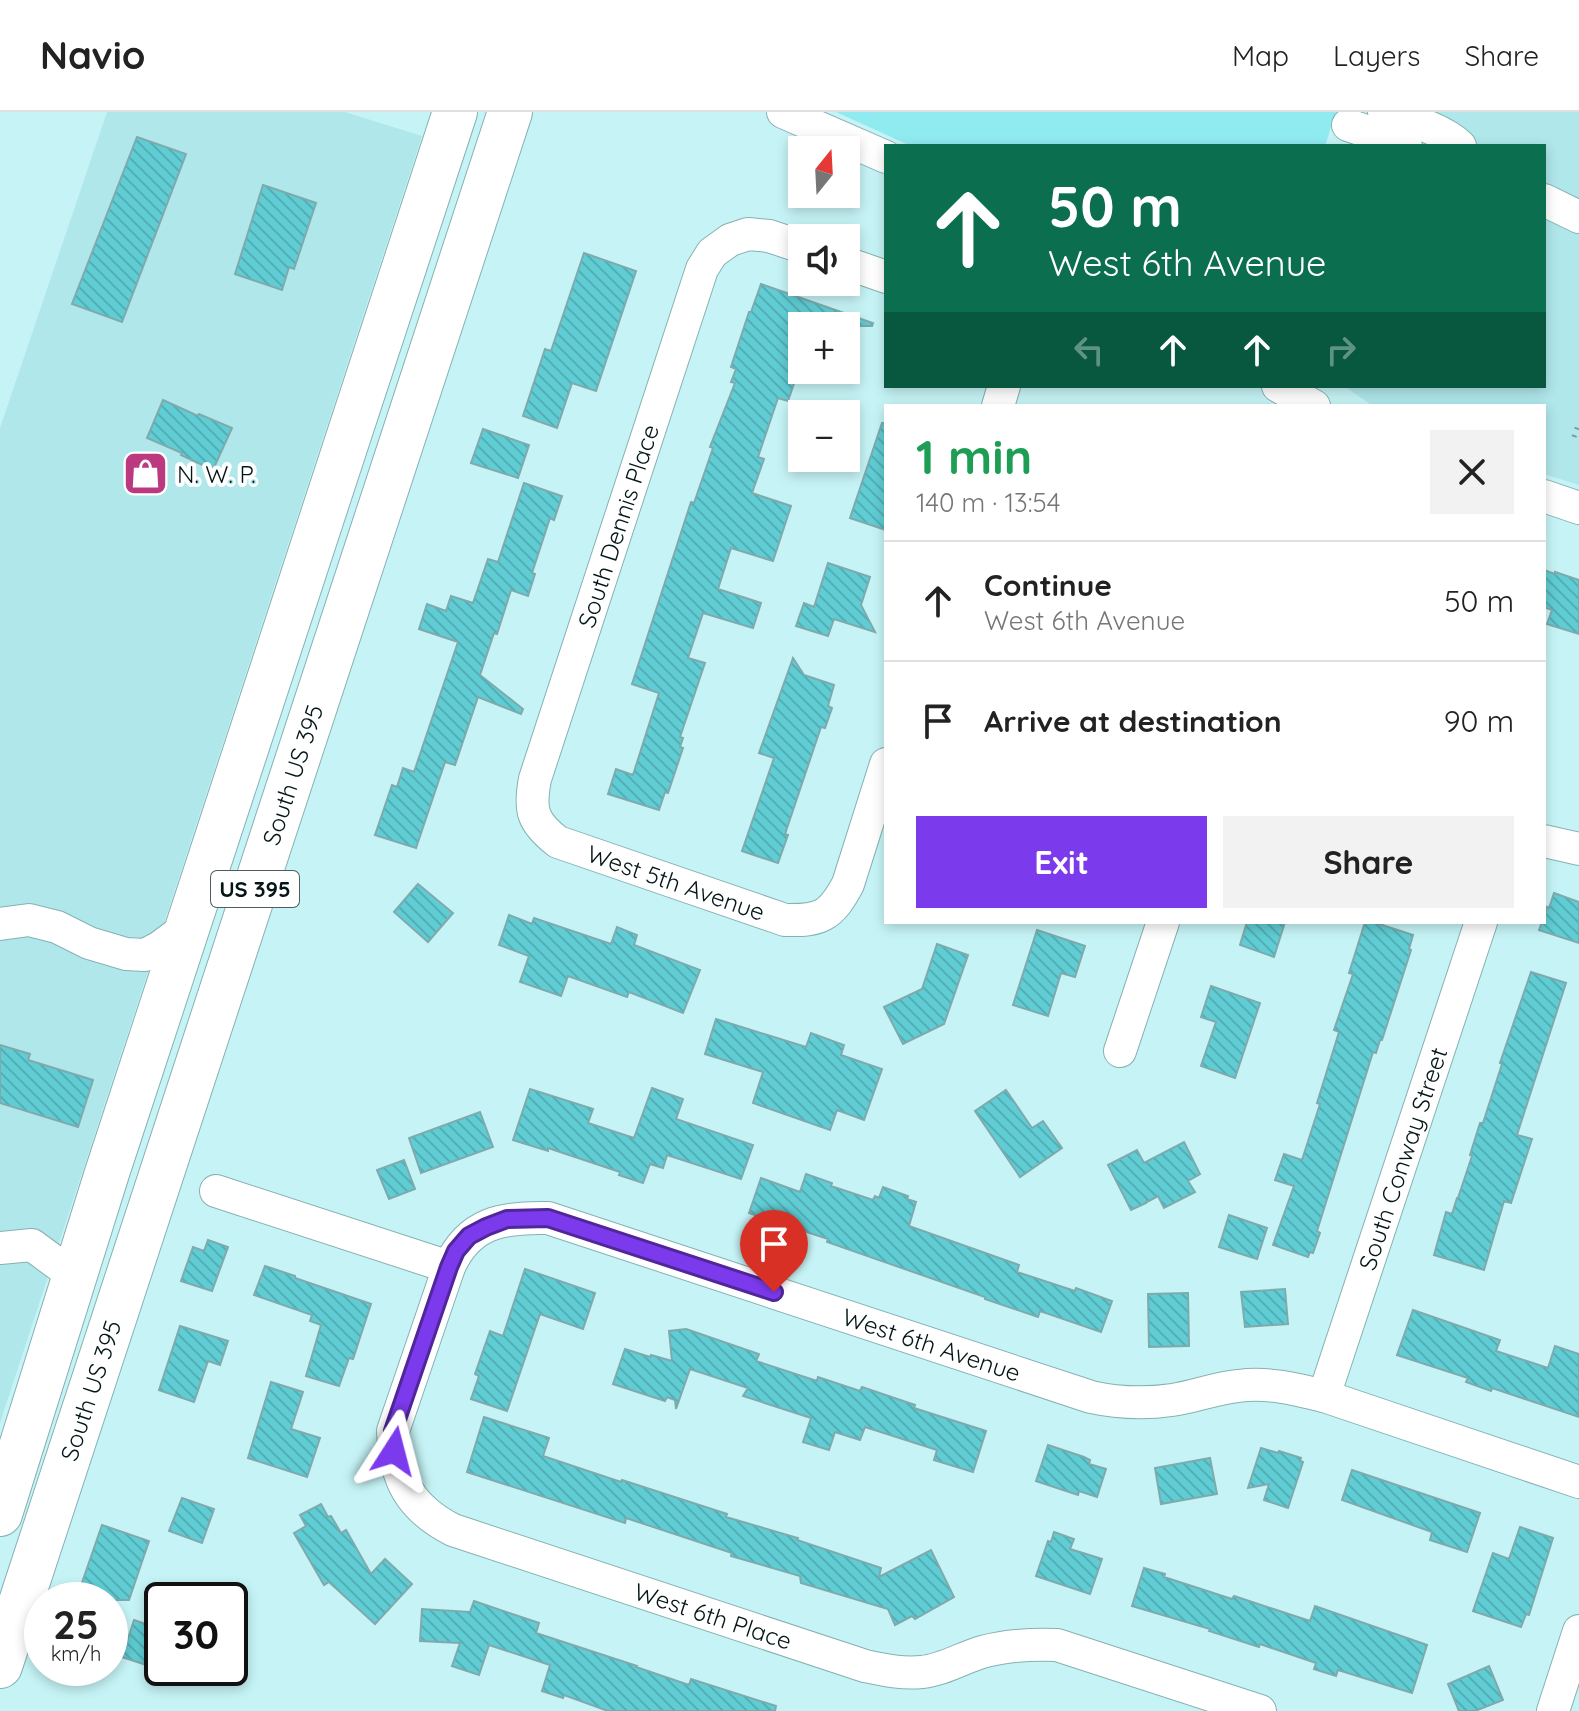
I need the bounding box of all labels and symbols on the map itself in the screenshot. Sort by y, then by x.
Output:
north arrow [788,136,860,208]
street label: South Dennis Place [571,421,665,631]
shop icon: N. W. P. [122,450,170,498]
place label: N. W. P. [177,459,256,489]
street label: South US 395 [255,701,330,849]
street label: West 5th Avenue [583,838,769,927]
road number: US 395 [211,871,299,907]
street label: South Conway Street [1352,1044,1453,1274]
pin [740,1210,808,1292]
street label: West 6th Avenue [839,1301,1024,1388]
street label: South US 395 [53,1316,127,1465]
position arrow [352,1409,436,1493]
street label: West 6th Place [630,1576,796,1656]
speed limit sign: 30 [144,1582,248,1686]

